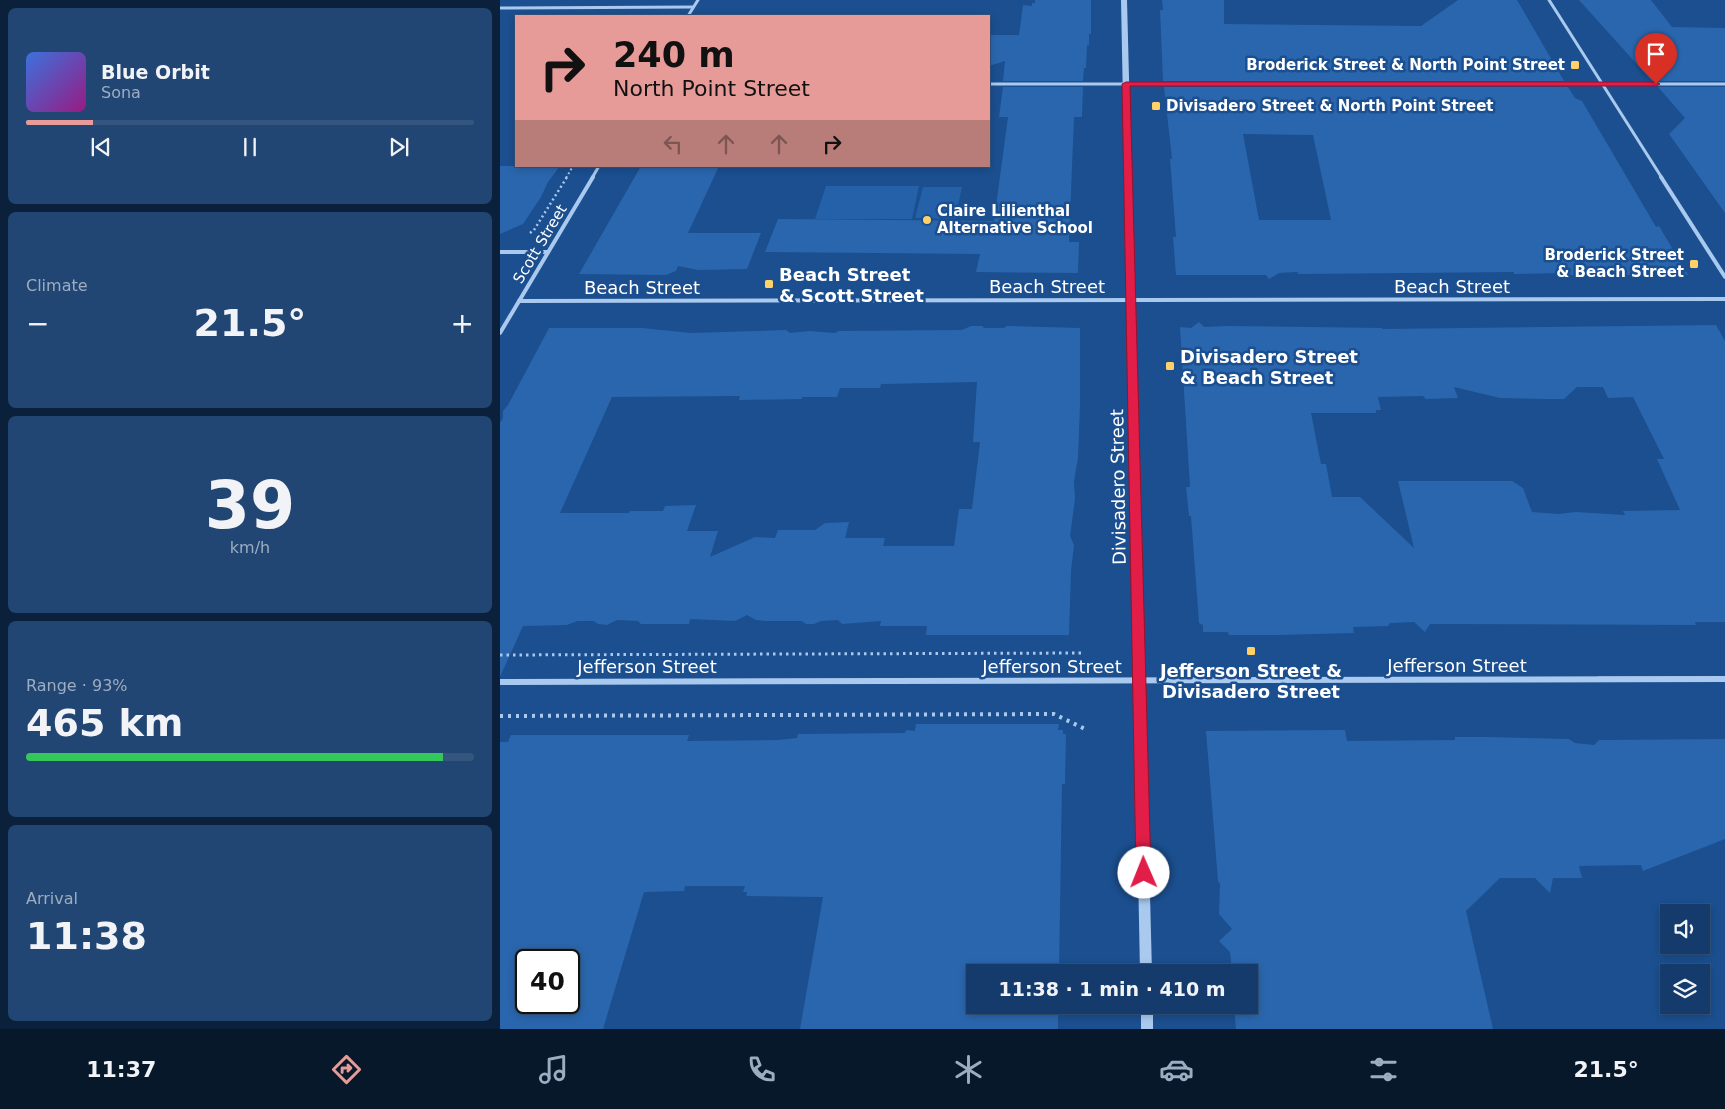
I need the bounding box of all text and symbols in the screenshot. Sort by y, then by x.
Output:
pin [1635,33,1677,84]
icon: right [530,35,595,100]
text: 240 m [613,35,735,75]
icon: arrive [1642,40,1670,68]
place label: Broderick Street & North Point Street [1246,56,1565,74]
marker: Broderick Street & North Point Street [1569,59,1581,71]
text: Blue Orbit [101,61,210,83]
text: North Point Street [613,76,810,101]
text: Sona [101,83,141,102]
place label: Divisadero Street & North Point Street [1166,97,1494,115]
marker: Divisadero Street & North Point Street [1150,100,1162,112]
icon: left [659,130,687,158]
icon: ahead [712,130,740,158]
icon: ahead [765,130,793,158]
icon: right [818,130,846,158]
icon: previous [87,133,115,161]
icon: pause [236,133,264,161]
icon: next [385,133,413,161]
street label: Scott Street [509,201,571,287]
place label: Claire Lilienthal Alternative School [937,202,1093,237]
marker: Claire Lilienthal Alternative School [921,214,933,226]
place label: Broderick Street & Beach Street [1544,246,1684,281]
marker: Broderick Street & Beach Street [1688,258,1700,270]
place label: Beach Street & Scott Street [779,264,924,306]
text: Climate [26,276,88,295]
street label: Beach Street [989,276,1105,297]
street label: Beach Street [1394,276,1510,297]
street label: Beach Street [584,277,700,298]
marker: Beach Street & Scott Street [763,278,775,290]
text: 21.5° [194,301,306,345]
text: − [26,307,49,340]
text: + [451,307,474,340]
place label: Divisadero Street & Beach Street [1180,346,1358,388]
marker: Divisadero Street & Beach Street [1164,360,1176,372]
street label: Divisadero Street [1106,409,1130,565]
text: 39 [205,468,295,543]
text: km/h [230,538,270,557]
marker: Jefferson Street & Divisadero Street [1245,645,1257,657]
street label: Jefferson Street [1386,655,1527,676]
street label: Jefferson Street [576,656,717,677]
street label: Jefferson Street [981,656,1122,677]
place label: Jefferson Street & Divisadero Street [1158,660,1342,702]
text: Range · 93% [26,676,128,695]
text: 465 km [26,701,183,745]
position arrow [1117,846,1169,898]
text: Arrival [26,889,78,908]
map controls [1660,904,1710,1014]
button: sound [1660,904,1710,954]
text: 11:38 [26,914,147,958]
speed limit sign: 40 [515,949,580,1014]
button: layers [1660,964,1710,1014]
text: 11:38 · 1 min · 410 m [998,978,1226,1000]
icon: directions [329,1052,364,1087]
icon: music [536,1052,571,1087]
icon: phone [744,1052,779,1087]
icon: climate [951,1052,986,1087]
icon: car [1159,1052,1194,1087]
icon: filters [1366,1052,1401,1087]
text: 11:37 [86,1057,156,1082]
text: 21.5° [1573,1057,1639,1082]

